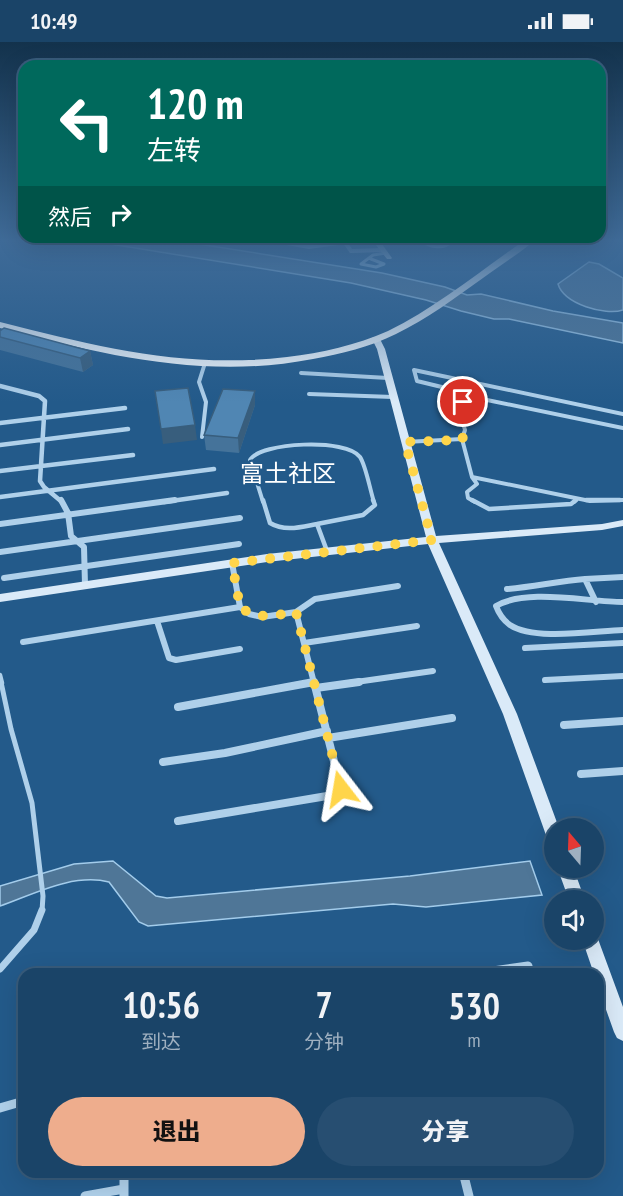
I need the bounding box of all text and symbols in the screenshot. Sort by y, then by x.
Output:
text: 10:49 [30,7,78,35]
text: 120 m [147,76,244,131]
icon: left [48,84,126,162]
text: 左转 [147,133,201,167]
icon: right [104,198,137,231]
text: 然后 [48,203,92,231]
pin [437,376,488,427]
icon: arrive [446,385,479,418]
district label: 富土社区 [240,458,336,489]
position arrow [309,757,373,821]
north arrow [544,818,604,878]
map controls [544,818,604,950]
button: sound [544,890,604,950]
text: 10:56 [122,981,200,1028]
text: 7 [316,981,333,1028]
text: 530 [448,982,500,1029]
text: m [468,1027,481,1053]
text: 到达 [141,1029,181,1055]
text: 分钟 [304,1029,344,1055]
button: 退出 [48,1097,305,1166]
button: 分享 [317,1097,574,1166]

